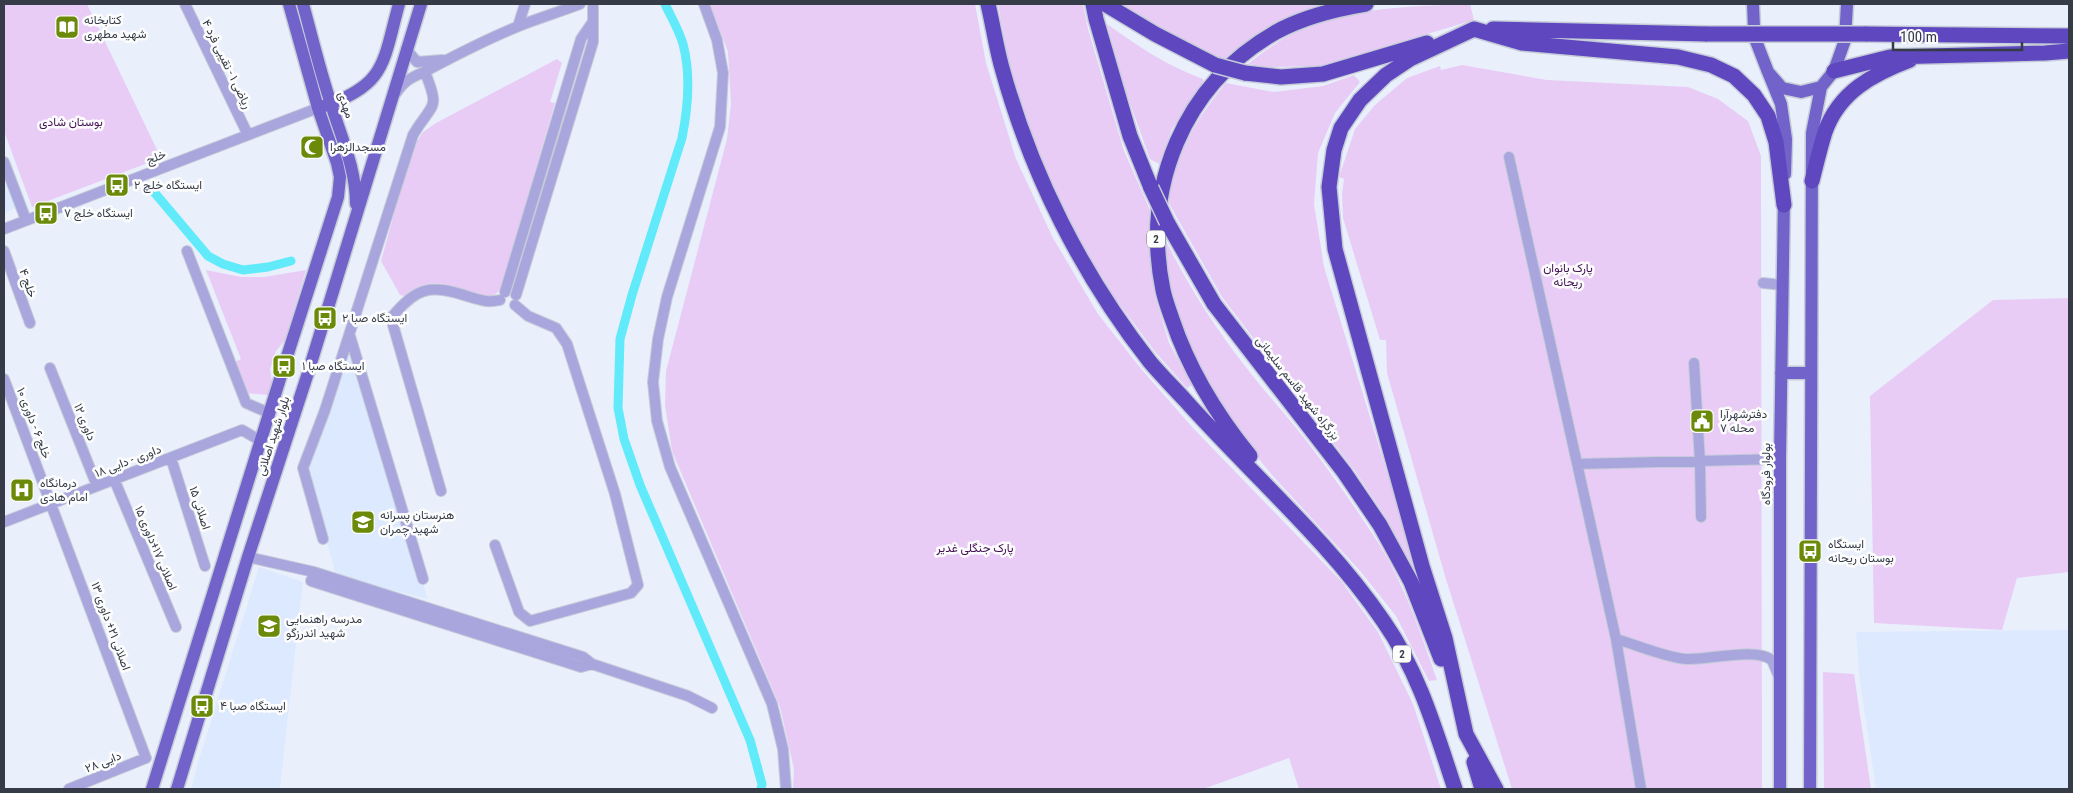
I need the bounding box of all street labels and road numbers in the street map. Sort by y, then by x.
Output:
street label: ریاضی ۱ - نقیبی فرد ۴ [198,17,255,111]
street label: مهدی [334,90,357,120]
street label: خلج [144,147,169,169]
road number: 2 [1147,230,1165,248]
street label: خلج ۴ [14,267,40,300]
street label: بزرگراه شهید قاسم سلیمانی [1252,333,1343,443]
street label: خلج ۶ - داوری ۱۰ [12,386,54,461]
street label: بلوار شهید اصلانی [254,395,293,478]
street label: داوری ۱۲ [70,401,99,443]
street label: داوری - دایی ۱۸ [93,442,164,481]
street label: بولوار فرودگاه [1759,443,1774,505]
street label: اصلانی ۱۵ [186,485,214,532]
street label: اصلانی ۱۷+داوری ۱۵ [131,504,180,593]
street label: اصلانی ۲۱+ داوری ۱۳ [88,580,133,672]
road number: 2 [1393,646,1411,662]
street label: دایی ۲۸ [83,748,124,776]

